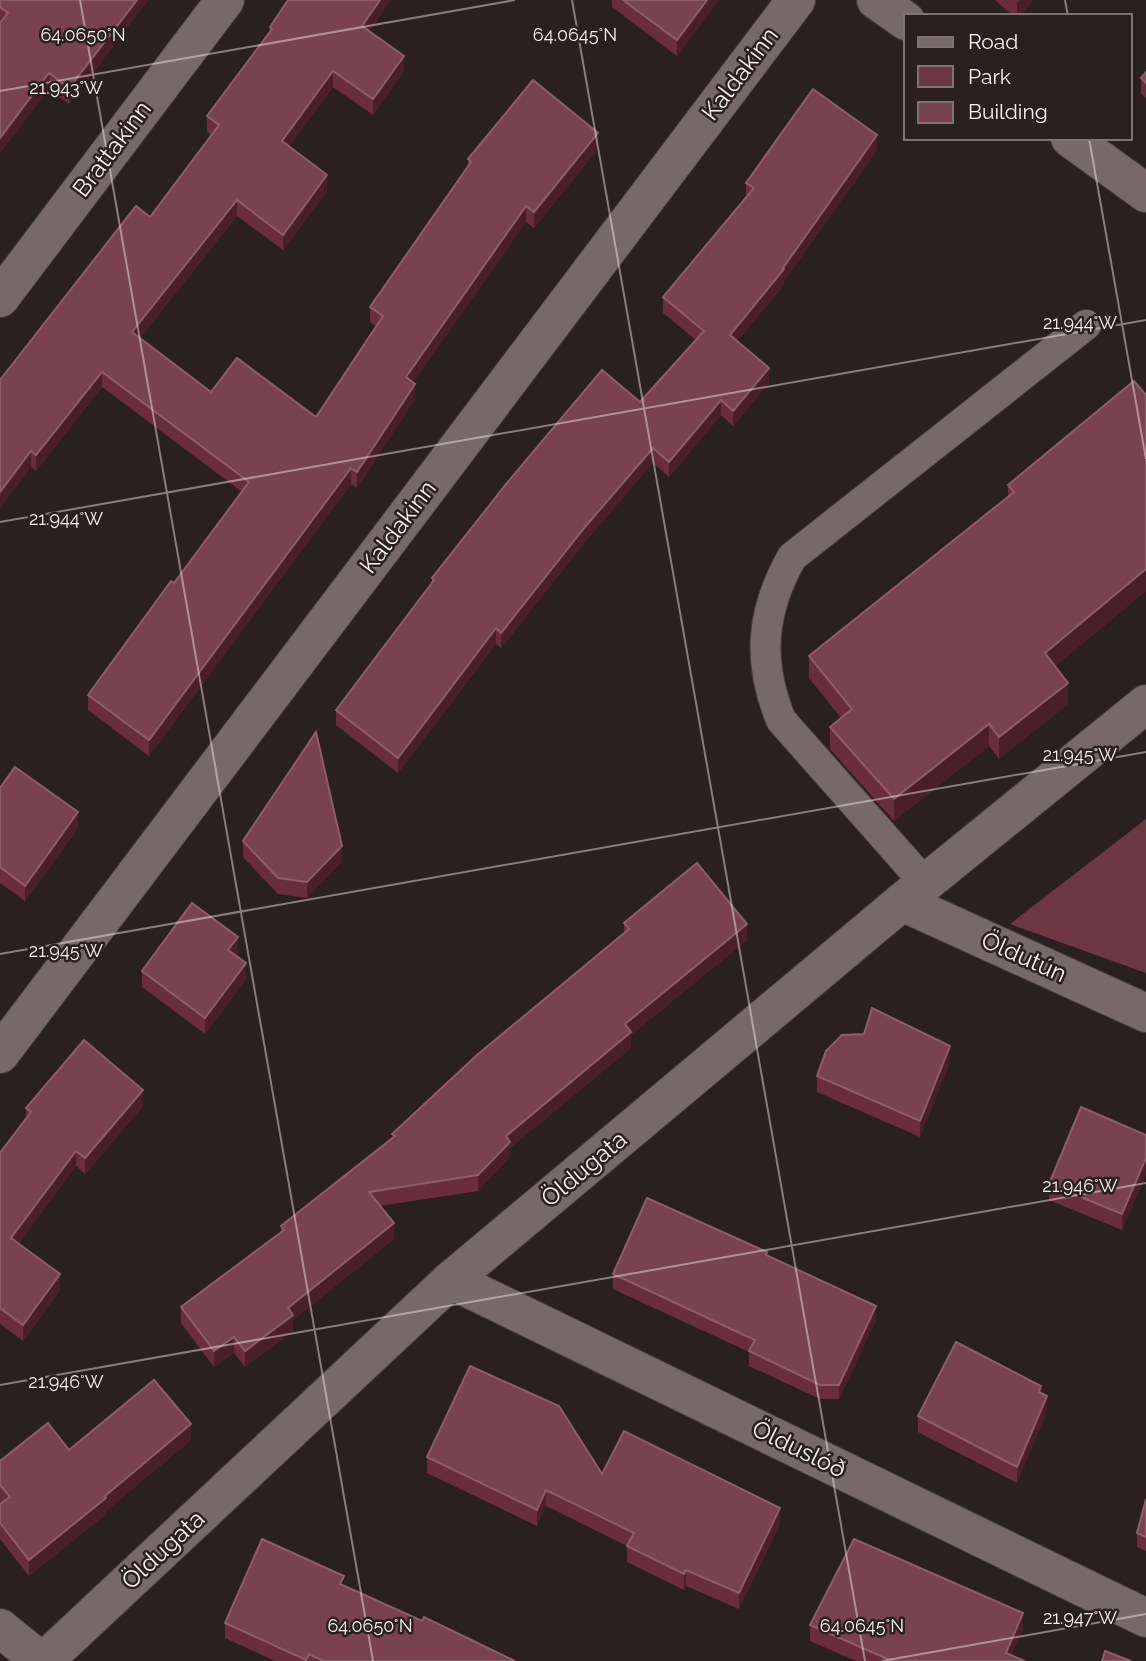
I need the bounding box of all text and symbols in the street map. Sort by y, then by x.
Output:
legend [904,14,1132,140]
street label: Kaldakinn [695,21,784,126]
text: 64.0650°N [40,24,126,45]
text: 64.0645°N [533,24,617,45]
text: Road [968,29,1018,54]
text: Park [968,64,1011,89]
text: 21.943°W [29,77,103,98]
street label: Brattakinn [66,95,157,202]
text: Building [968,99,1048,124]
text: 21.944°W [1043,312,1117,333]
street label: Kaldakinn [353,474,442,579]
text: 21.944°W [29,508,103,529]
text: 21.945°W [1043,744,1117,765]
street label: Öldutún [977,925,1071,988]
text: 21.945°W [29,940,103,961]
street label: Öldugata [535,1125,632,1213]
text: 21.946°W [1042,1175,1118,1196]
text: 21.946°W [28,1371,104,1392]
street label: Ölduslóð [748,1413,851,1484]
street label: Öldugata [115,1504,210,1595]
text: 21.947°W [1043,1607,1117,1628]
text: 64.0650°N [327,1615,413,1636]
text: 64.0645°N [820,1615,904,1636]

